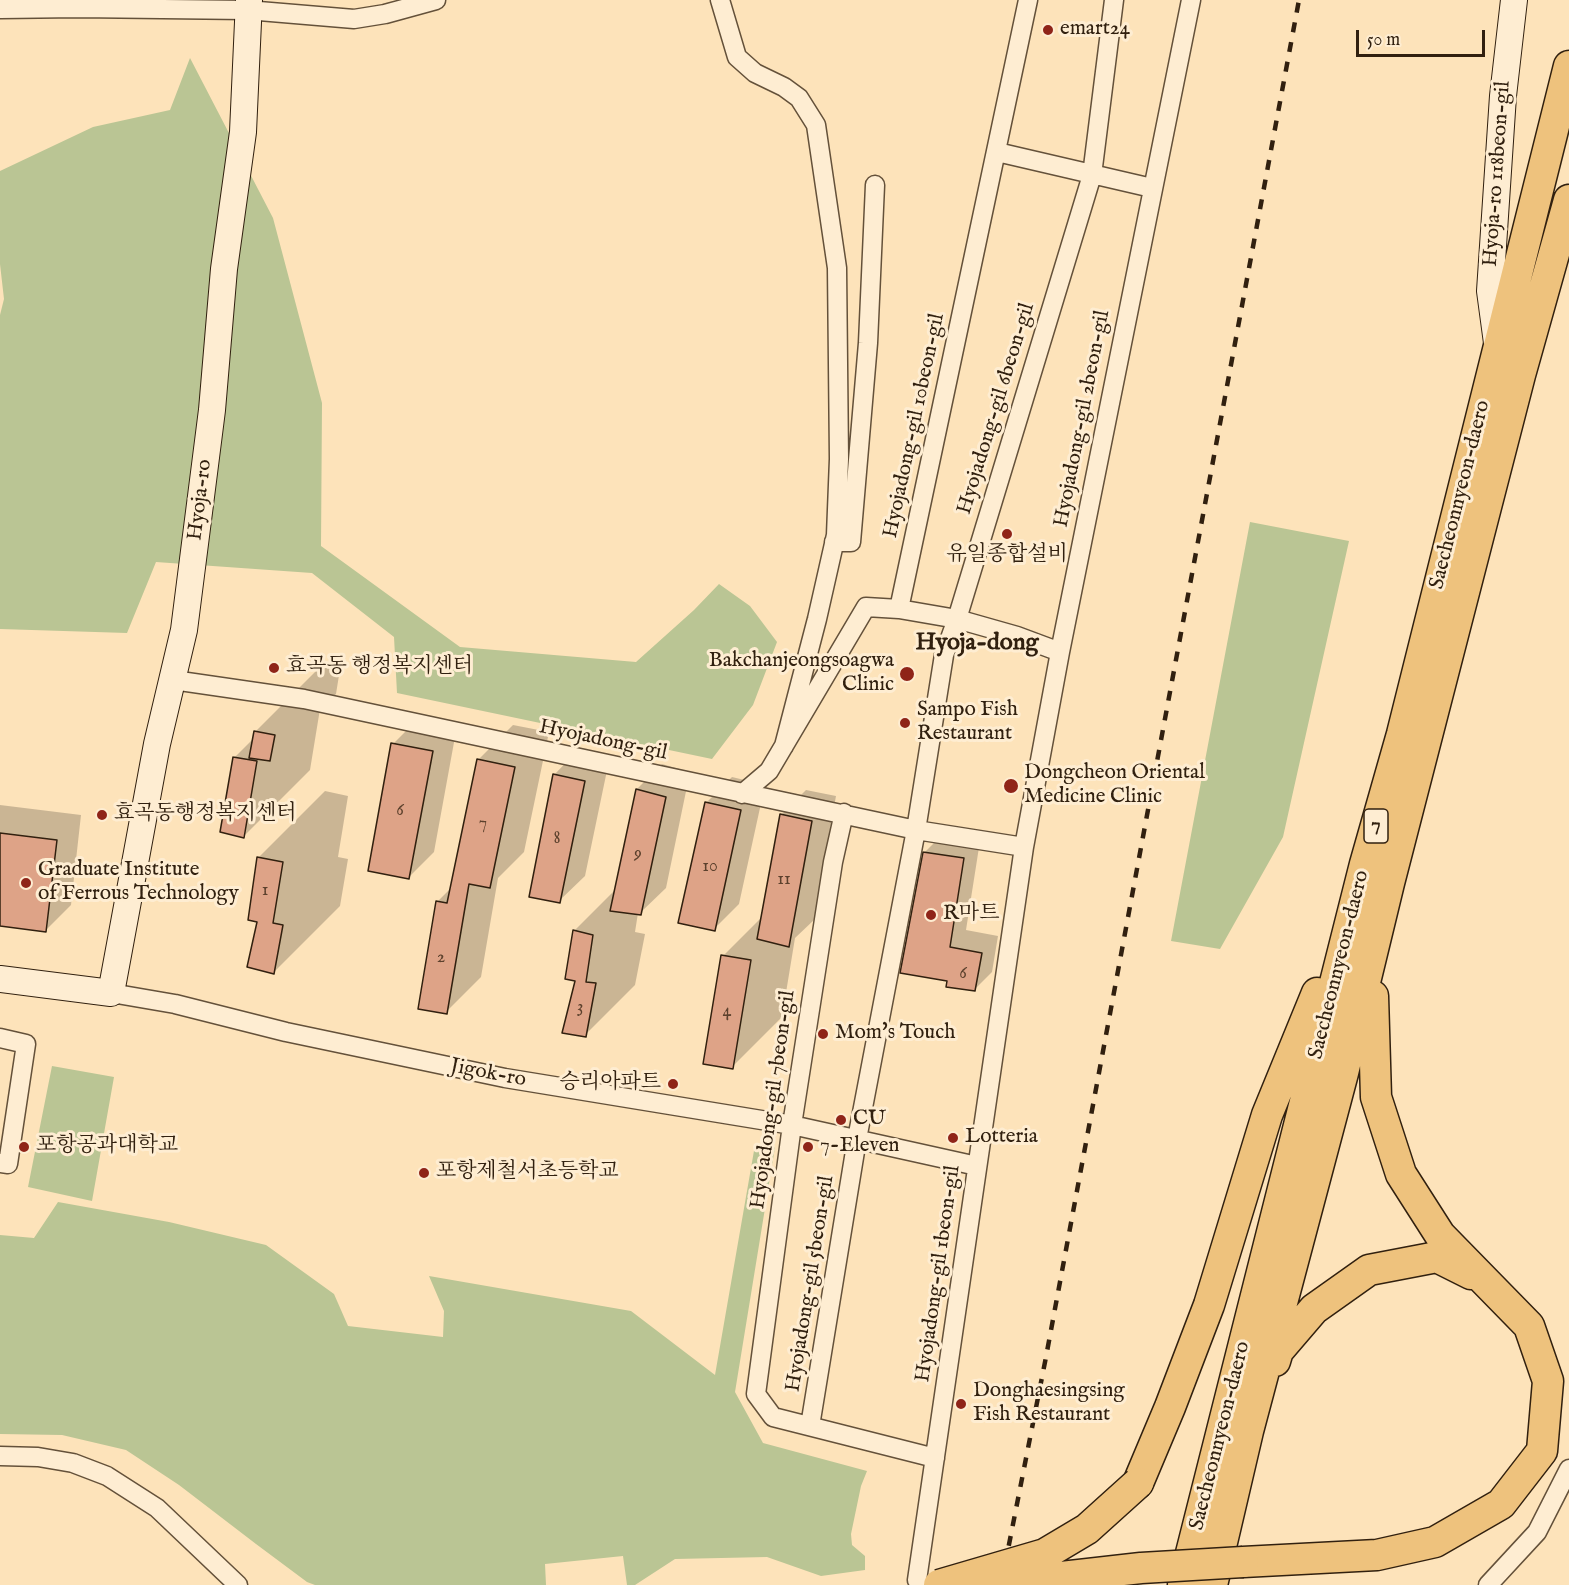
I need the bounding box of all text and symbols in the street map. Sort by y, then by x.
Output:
place label: emart24 [1060,17,1130,43]
scale bar [1359,18,1488,56]
marker: emart24 [1041,23,1055,37]
text: 50 m [1367,29,1400,52]
street label: Hyoja-ro 118beon-gil [1479,80,1517,268]
street label: Hyojadong-gil 6beon-gil [953,300,1041,518]
street label: Hyojadong-gil 2beon-gil [1050,308,1116,530]
street label: Hyojadong-gil 10beon-gil [879,311,951,541]
street label: Saecheonnyeon-daero [1425,398,1497,592]
street label: Hyoja-ro [184,458,218,542]
marker: 유일종합설비 [1000,527,1014,541]
place label: 유일종합설비 [946,543,1068,569]
district label: Hyoja-dong [915,630,1039,658]
place label: Bakchanjeongsoagwa Clinic [709,649,894,699]
place label: 효곡동 행정복지센터 [286,655,473,681]
marker: 효곡동 행정복지센터 [267,661,281,675]
marker: Bakchanjeongsoagwa Clinic [898,665,916,683]
place label: Sampo Fish Restaurant [917,698,1018,748]
street label: Hyojadong-gil [537,715,669,767]
marker: Sampo Fish Restaurant [898,716,912,730]
place label: Dongcheon Oriental Medicine Clinic [1024,761,1205,811]
marker: Dongcheon Oriental Medicine Clinic [1002,777,1020,795]
house number: 6 [396,800,404,822]
place label: 효곡동행정복지센터 [114,802,297,828]
marker: 효곡동행정복지센터 [95,808,109,822]
road number: 7 [1364,809,1388,843]
house number: 7 [479,813,487,835]
house number: 8 [553,828,561,850]
house number: 9 [634,843,642,865]
house number: 10 [702,856,718,878]
place label: Graduate Institute of Ferrous Technology [38,858,239,908]
street label: Saecheonnyeon-daero [1304,868,1376,1062]
house number: 11 [777,869,791,891]
marker: Graduate Institute of Ferrous Technology [19,876,33,890]
house number: 1 [262,880,268,902]
place label: R마트 [943,902,999,928]
marker: R마트 [924,908,938,922]
house number: 2 [437,947,445,969]
house number: 6 [959,963,967,985]
street label: Hyojadong-gil 7beon-gil [746,989,802,1211]
house number: 3 [577,997,583,1019]
house number: 4 [723,1001,731,1023]
place label: Mom's Touch [835,1021,955,1047]
marker: Mom's Touch [816,1027,830,1041]
street label: Jigok-ro [448,1054,528,1094]
place label: 승리아파트 [560,1071,661,1097]
marker: 승리아파트 [666,1077,680,1091]
place label: CU [853,1107,886,1133]
marker: CU [834,1113,848,1127]
place label: Lotteria [965,1125,1038,1151]
marker: Lotteria [946,1131,960,1145]
place label: 포항공과대학교 [36,1134,178,1160]
place label: 7-Eleven [820,1134,899,1160]
marker: 포항공과대학교 [17,1140,31,1154]
marker: 7-Eleven [801,1140,815,1154]
place label: 포항제철서초등학교 [436,1160,619,1186]
street label: Hyojadong-gil 1beon-gil [911,1164,967,1384]
marker: 포항제철서초등학교 [417,1166,431,1180]
street label: Hyojadong-gil 5beon-gil [781,1174,841,1394]
street label: Saecheonnyeon-daero [1185,1339,1257,1533]
place label: Donghaesingsing Fish Restaurant [973,1379,1125,1429]
marker: Donghaesingsing Fish Restaurant [954,1397,968,1411]

